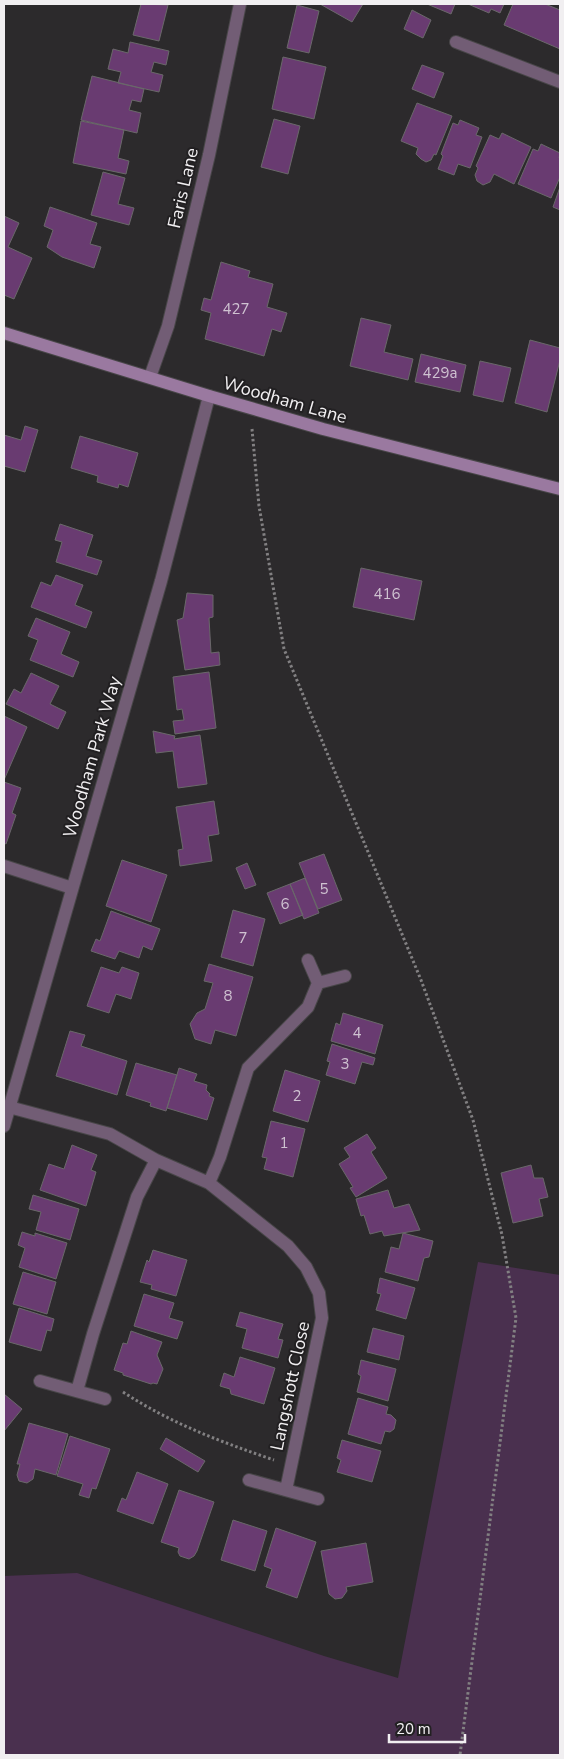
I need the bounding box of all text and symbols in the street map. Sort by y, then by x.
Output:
street label: Faris Lane [162,145,204,231]
house number: 427 [222,299,250,319]
house number: 429a [423,363,457,383]
street label: Woodham Lane [220,371,350,429]
house number: 416 [373,584,401,604]
street label: Woodham Park Way [57,673,127,841]
house number: 5 [319,879,329,899]
house number: 6 [280,894,290,914]
house number: 7 [238,928,248,948]
house number: 8 [223,986,233,1006]
house number: 4 [352,1023,362,1043]
house number: 3 [340,1054,350,1074]
house number: 2 [292,1086,302,1106]
house number: 1 [279,1133,289,1153]
street label: Langshott Close [265,1319,315,1453]
scale bar [389,1712,465,1744]
text: 20 m [396,1719,431,1739]

